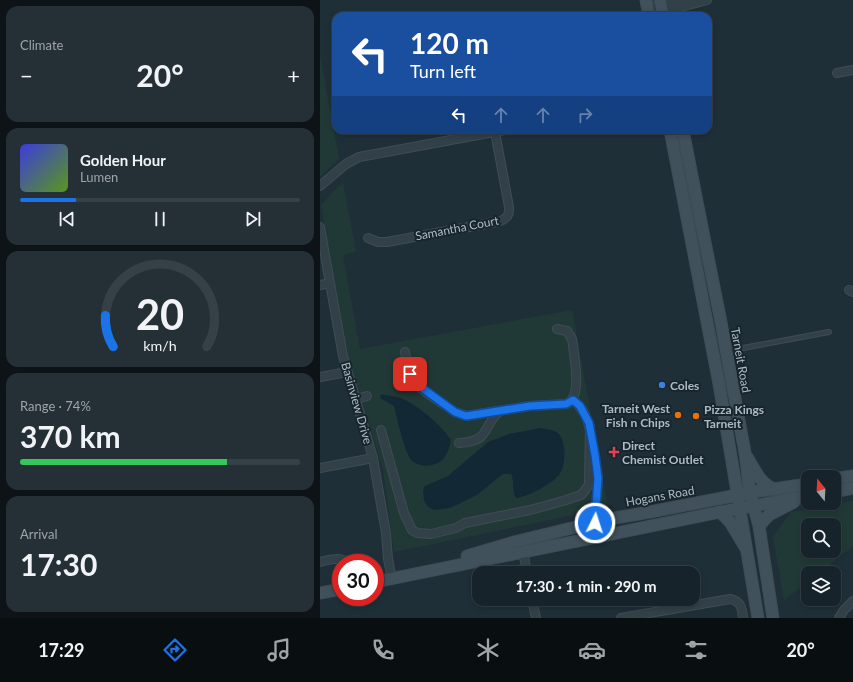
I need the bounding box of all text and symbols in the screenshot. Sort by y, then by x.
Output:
text: 120 m [410,26,489,60]
icon: left [344,28,396,80]
text: Climate [20,37,63,53]
text: 20° [136,57,184,93]
text: Turn left [410,60,476,82]
text: − [20,62,33,89]
text: + [287,62,300,89]
icon: left [448,104,470,126]
icon: ahead [490,104,512,126]
icon: ahead [532,104,554,126]
icon: right [574,104,596,126]
text: Golden Hour [80,151,166,169]
text: Lumen [80,169,118,185]
icon: previous [56,208,78,230]
icon: pause [149,208,171,230]
icon: next [242,208,264,230]
street label: Samantha Court [414,212,501,243]
text: 20 [136,289,184,339]
street label: Tarneit Road [728,326,754,394]
text: km/h [143,337,177,354]
pin [393,357,427,391]
street label: Basinview Drive [338,360,376,446]
icon: arrive [399,363,421,385]
place label: Coles [670,378,699,393]
marker: Coles [657,380,667,390]
text: Range · 74% [20,398,91,414]
place label: Tarneit West Fish n Chips [602,401,671,430]
place label: Pizza Kings Tarneit [704,402,764,431]
marker: Tarneit West Fish n Chips [673,410,683,420]
marker: Pizza Kings Tarneit [691,411,701,421]
text: 370 km [20,418,121,454]
place label: Direct Chemist Outlet [622,438,704,467]
marker: Direct Chemist Outlet [609,447,619,457]
north arrow [801,470,841,510]
map controls [801,470,841,606]
street label: Hogans Road [624,483,696,509]
position arrow [574,502,616,544]
button: search [801,518,841,558]
text: Arrival [20,526,57,542]
text: 17:30 [20,546,97,582]
speed limit sign: 30 [332,554,384,606]
button: layers [801,566,841,606]
text: 17:30 · 1 min · 290 m [516,577,656,595]
icon: directions [161,636,189,664]
icon: music [265,636,293,664]
icon: phone [369,636,397,664]
icon: climate [474,636,502,664]
icon: car [578,636,606,664]
icon: filters [682,636,710,664]
text: 17:29 [38,639,85,661]
text: 20° [786,639,815,661]

